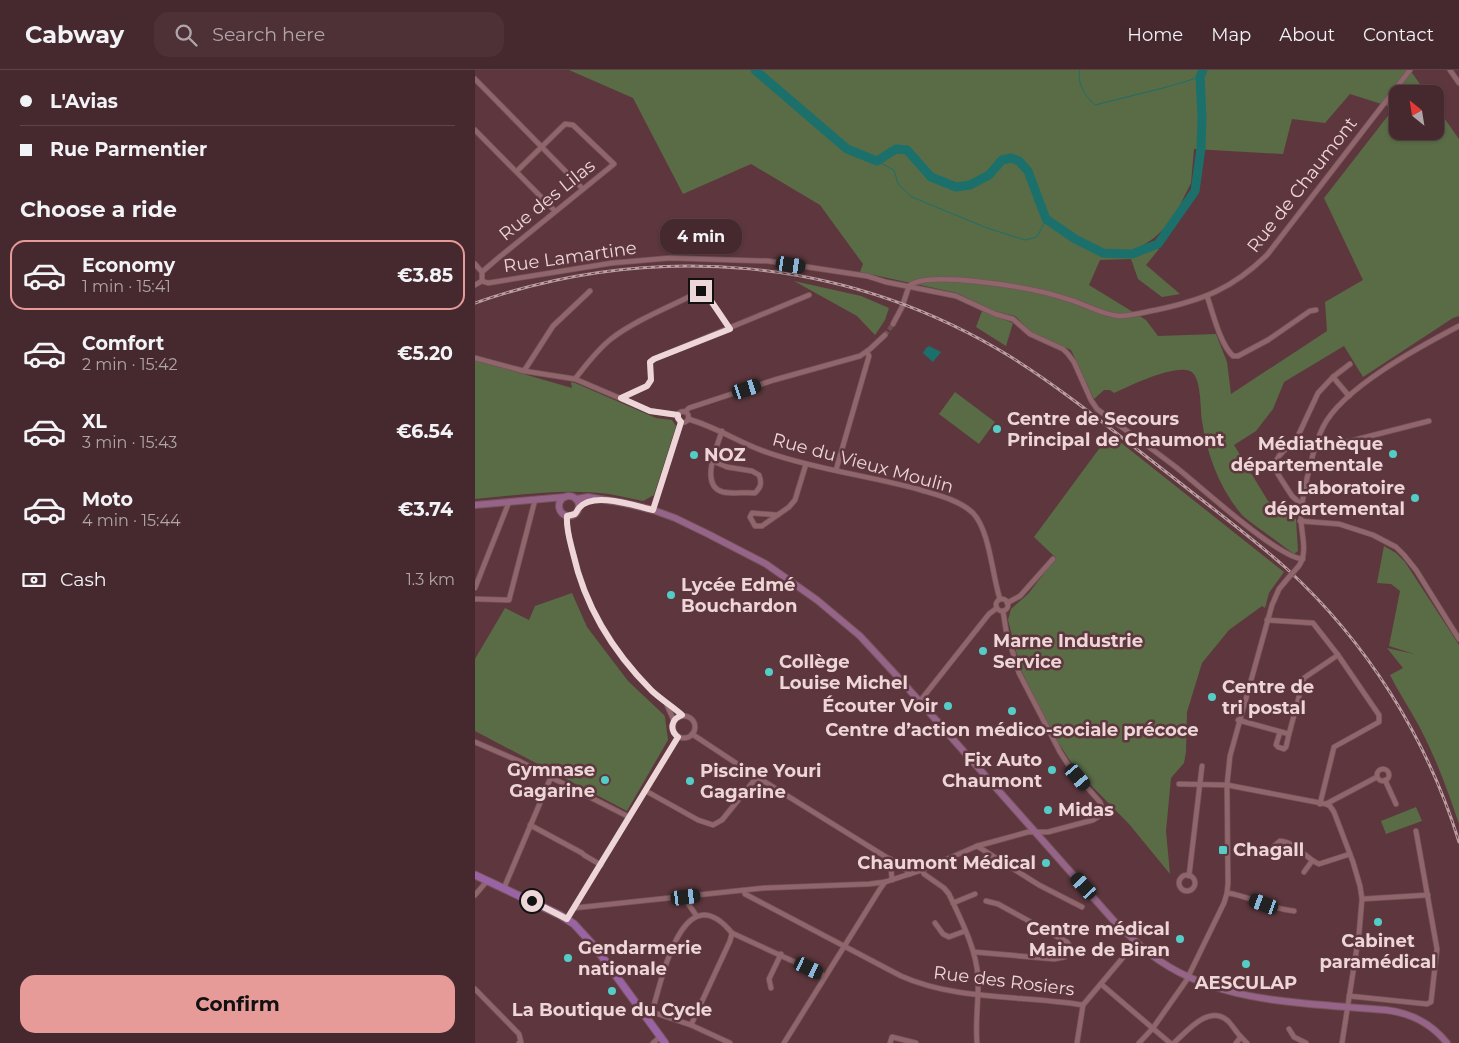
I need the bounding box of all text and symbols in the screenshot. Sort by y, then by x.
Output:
search box [154,12,504,57]
text: Cabway [25,20,124,49]
icon: search [172,21,200,49]
text: Search here [212,23,325,46]
text: Home [1127,24,1183,46]
text: Map [1211,24,1251,46]
text: About [1279,24,1335,46]
text: Contact [1363,24,1434,46]
north arrow [1389,85,1444,140]
map controls [1389,85,1444,140]
text: L'Avias [50,90,118,113]
street label: Rue de Chaumont [1242,113,1362,257]
text: Rue Parmentier [50,138,207,161]
street label: Rue des Lilas [495,155,600,245]
text: Choose a ride [20,196,177,223]
callout: 4 min [660,218,742,254]
text: 4 min [677,227,725,246]
street label: Rue Lamartine [502,237,638,277]
icon: car [22,253,67,298]
text: Economy [82,254,175,277]
car [775,255,806,275]
text: €3.85 [397,264,453,287]
text: 1 min · 15:41 [82,277,171,296]
route end [690,280,712,302]
icon: car [22,331,67,376]
text: Comfort [82,332,164,355]
text: €5.20 [397,342,453,365]
text: 2 min · 15:42 [82,355,178,374]
car [730,377,763,401]
place label: Centre de Secours Principal de Chaumont [1007,408,1225,451]
icon: car [22,409,67,454]
text: XL [82,410,107,433]
text: €6.54 [396,420,453,443]
marker: Centre de Secours Principal de Chaumont [991,423,1003,435]
street label: Rue du Vieux Moulin [770,428,956,498]
text: 3 min · 15:43 [82,433,177,452]
place label: Médiathèque départementale [1231,433,1383,476]
place label: NOZ [704,444,746,466]
marker: Médiathèque départementale [1387,448,1399,460]
marker: NOZ [688,449,700,461]
place label: Laboratoire départemental [1264,477,1405,520]
icon: car [22,487,67,532]
text: Moto [82,488,133,511]
marker: Laboratoire départemental [1409,492,1421,504]
text: €3.74 [398,498,453,521]
text: 4 min · 15:44 [82,511,181,530]
icon: cash [20,566,48,594]
text: Cash [60,568,107,591]
text: 1.3 km [406,570,455,589]
place label: Lycée Edmé Bouchardon [681,574,797,617]
marker: Lycée Edmé Bouchardon [665,589,677,601]
place label: Marne Industrie Service [993,630,1143,673]
marker: Marne Industrie Service [977,645,989,657]
place label: Collège Louise Michel [779,651,908,694]
marker: Collège Louise Michel [763,666,775,678]
place label: Centre de tri postal [1222,676,1314,719]
marker: Centre de tri postal [1206,691,1218,703]
place label: Écouter Voir [822,695,938,717]
marker: Écouter Voir [942,700,954,712]
marker: Centre d’action médico-sociale précoce [1006,705,1018,717]
place label: Centre d’action médico-sociale précoce [825,719,1199,741]
place label: Fix Auto Chaumont [942,749,1042,792]
place label: Gymnase Gagarine [507,759,595,802]
place label: Piscine Youri Gagarine [700,760,821,803]
car [1062,761,1093,793]
marker: Fix Auto Chaumont [1046,764,1058,776]
marker: Gymnase Gagarine [599,774,611,786]
marker: Piscine Youri Gagarine [684,775,696,787]
place label: Midas [1058,799,1114,821]
marker: Midas [1042,804,1054,816]
place label: Chagall [1233,839,1304,861]
marker: Chagall [1217,844,1229,856]
place label: Chaumont Médical [857,852,1036,874]
marker: Chaumont Médical [1040,857,1052,869]
car [1068,870,1099,902]
car [670,888,701,906]
route start [521,890,543,912]
car [1247,892,1280,916]
marker: Cabinet paramédical [1372,916,1384,928]
place label: Centre médical Maine de Biran [1026,918,1170,961]
place label: Cabinet paramédical [1320,930,1436,973]
marker: Centre médical Maine de Biran [1174,933,1186,945]
place label: Gendarmerie nationale [578,937,702,980]
marker: Gendarmerie nationale [562,952,574,964]
car [792,955,825,981]
marker: AESCULAP [1240,958,1252,970]
street label: Rue des Rosiers [932,961,1076,1001]
place label: AESCULAP [1194,972,1297,994]
button: Confirm [20,975,455,1033]
marker: La Boutique du Cycle [606,985,618,997]
place label: La Boutique du Cycle [512,999,712,1021]

